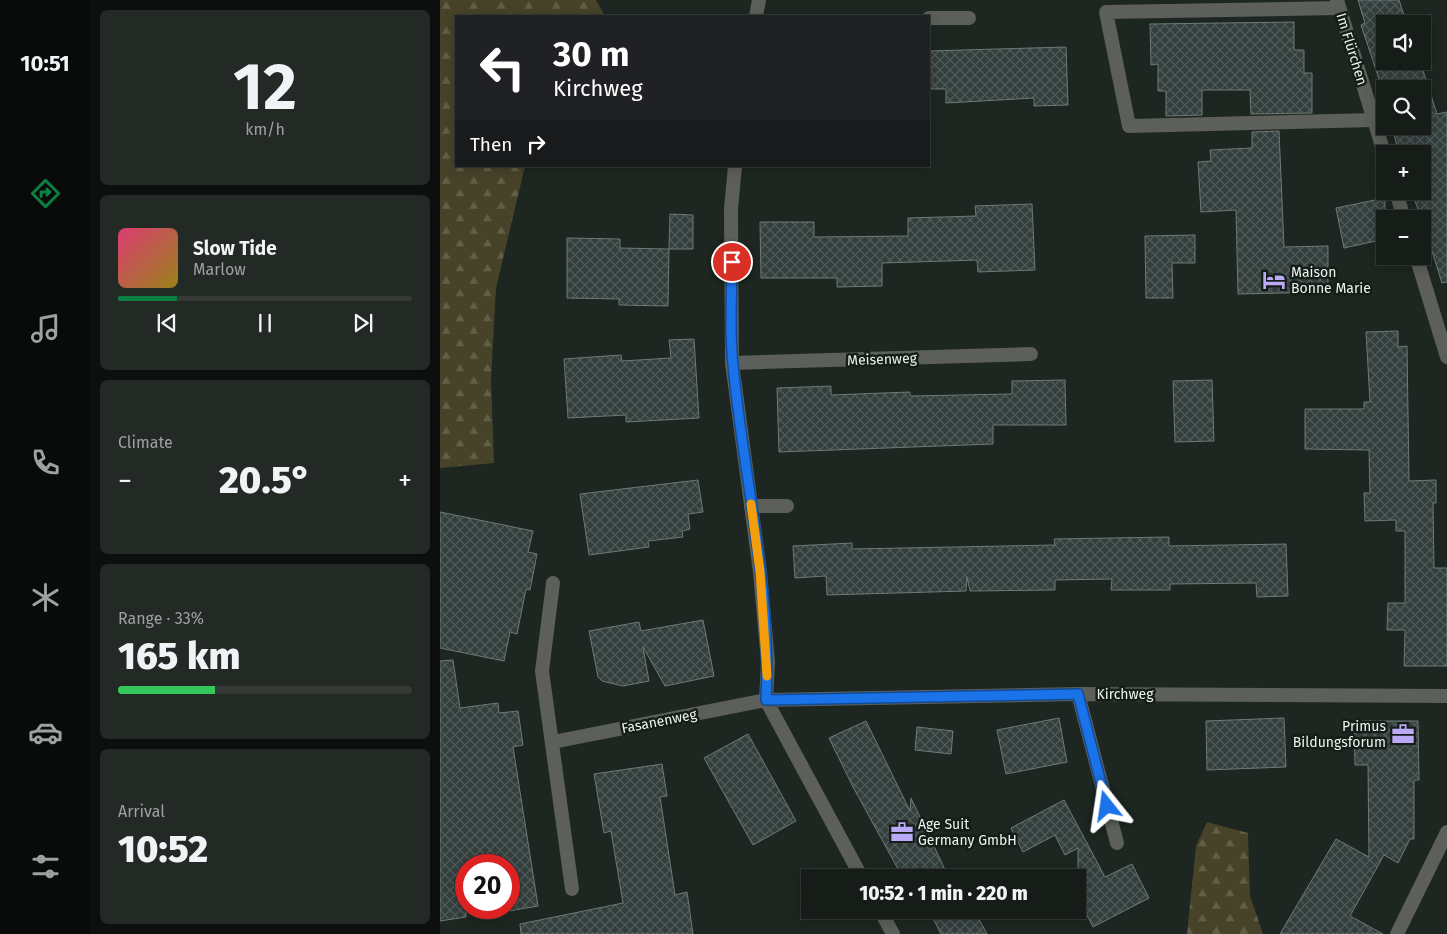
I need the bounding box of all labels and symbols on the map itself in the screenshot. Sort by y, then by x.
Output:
street label: Im Flürchen [1332,11,1371,87]
pin [711,241,753,283]
place label: Maison Bonne Marie [1291,264,1371,297]
hotel icon: Maison Bonne Marie [1261,267,1287,293]
street label: Meisenweg [847,350,918,369]
street label: Kirchweg [1096,686,1154,703]
street label: Fasanenweg [620,706,699,737]
place label: Primus Bildungsforum [1293,718,1386,751]
office icon: Primus Bildungsforum [1390,721,1416,747]
position arrow [1080,779,1132,831]
place label: Age Suit Germany GmbH [918,816,1017,849]
office icon: Age Suit Germany GmbH [889,819,915,845]
speed limit sign: 20 [455,854,520,919]

